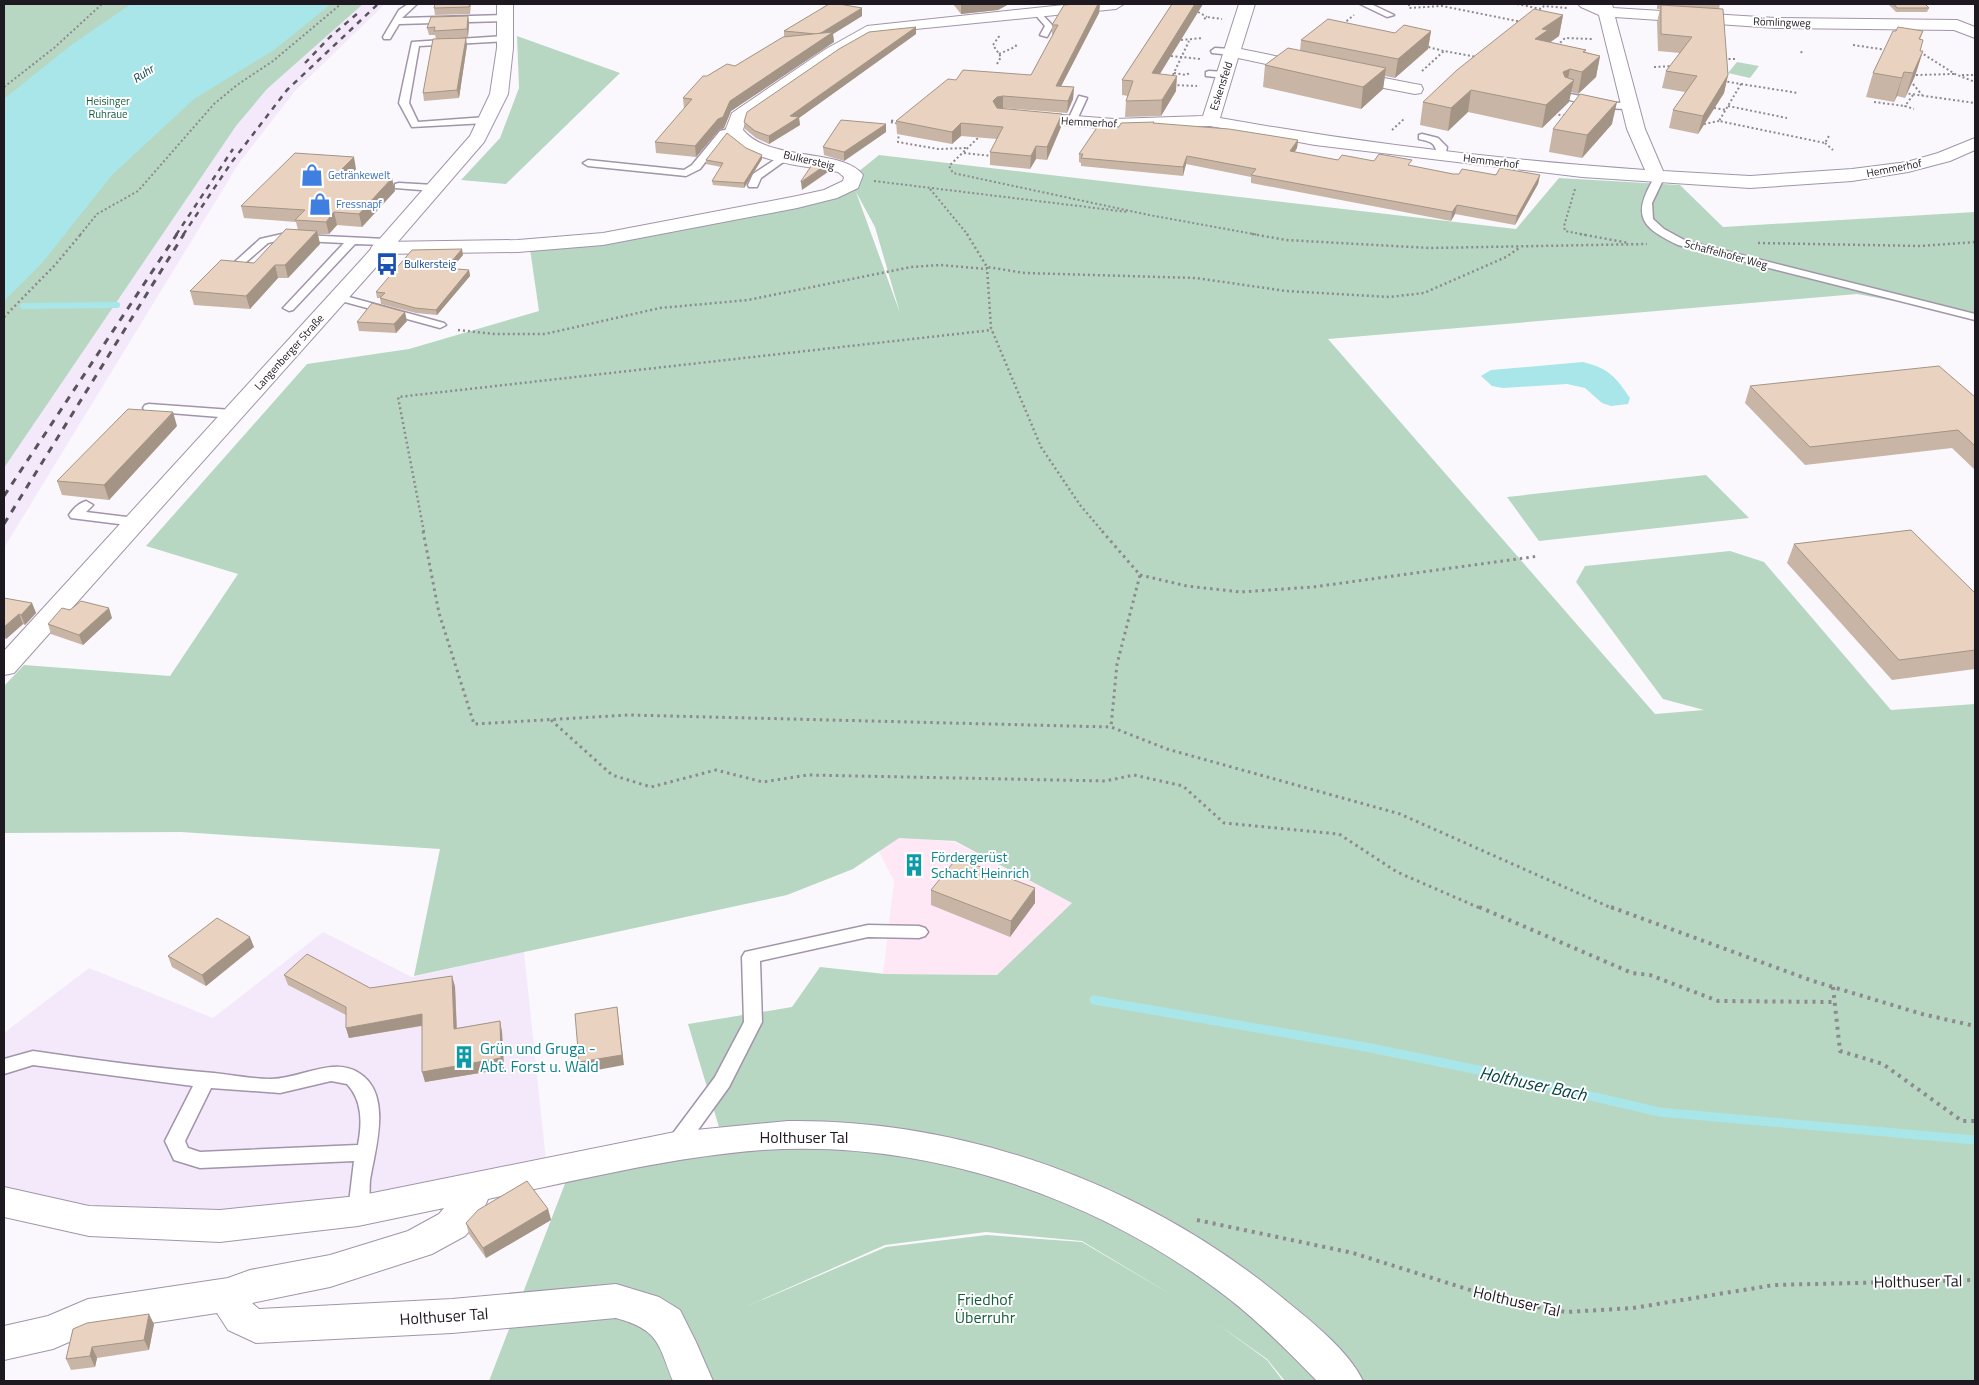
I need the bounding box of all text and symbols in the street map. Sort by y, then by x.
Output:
street label: Römlingweg [1753,13,1811,31]
water label: Ruhr [128,58,159,88]
street label: Eskensfeld [1206,59,1236,112]
park label: Heisinger Ruhraue [86,93,130,122]
street label: Hemmerhof [1061,113,1118,131]
street label: Bulkersteig [782,146,837,174]
street label: Hemmerhof [1462,150,1520,172]
street label: Hemmerhof [1865,155,1923,181]
shop icon: Getränkewelt [299,162,325,188]
place label: Getränkewelt [328,167,390,183]
shop icon: Fressnapf [307,191,333,217]
place label: Fressnapf [336,196,382,212]
street label: Schaffelhofer Weg [1683,235,1770,273]
bus stop icon: Bulkersteig [374,251,400,277]
place label: Bulkersteig [404,256,457,272]
street label: Langenberger Straße [251,310,328,393]
place label: Fördergerüst Schacht Heinrich [931,846,1029,883]
building icon: Fördergerüst Schacht Heinrich [901,852,927,878]
place label: Grün und Gruga - Abt. Forst u. Wald [480,1036,599,1078]
building icon: Grün und Gruga - Abt. Forst u. Wald [451,1044,477,1070]
water label: Holthuser Bach [1477,1059,1590,1108]
street label: Holthuser Tal [760,1125,848,1149]
street label: Holthuser Tal [1873,1268,1963,1294]
street label: Holthuser Tal [1471,1279,1563,1323]
park label: Friedhof Überruhr [955,1287,1016,1329]
street label: Holthuser Tal [399,1301,489,1331]

